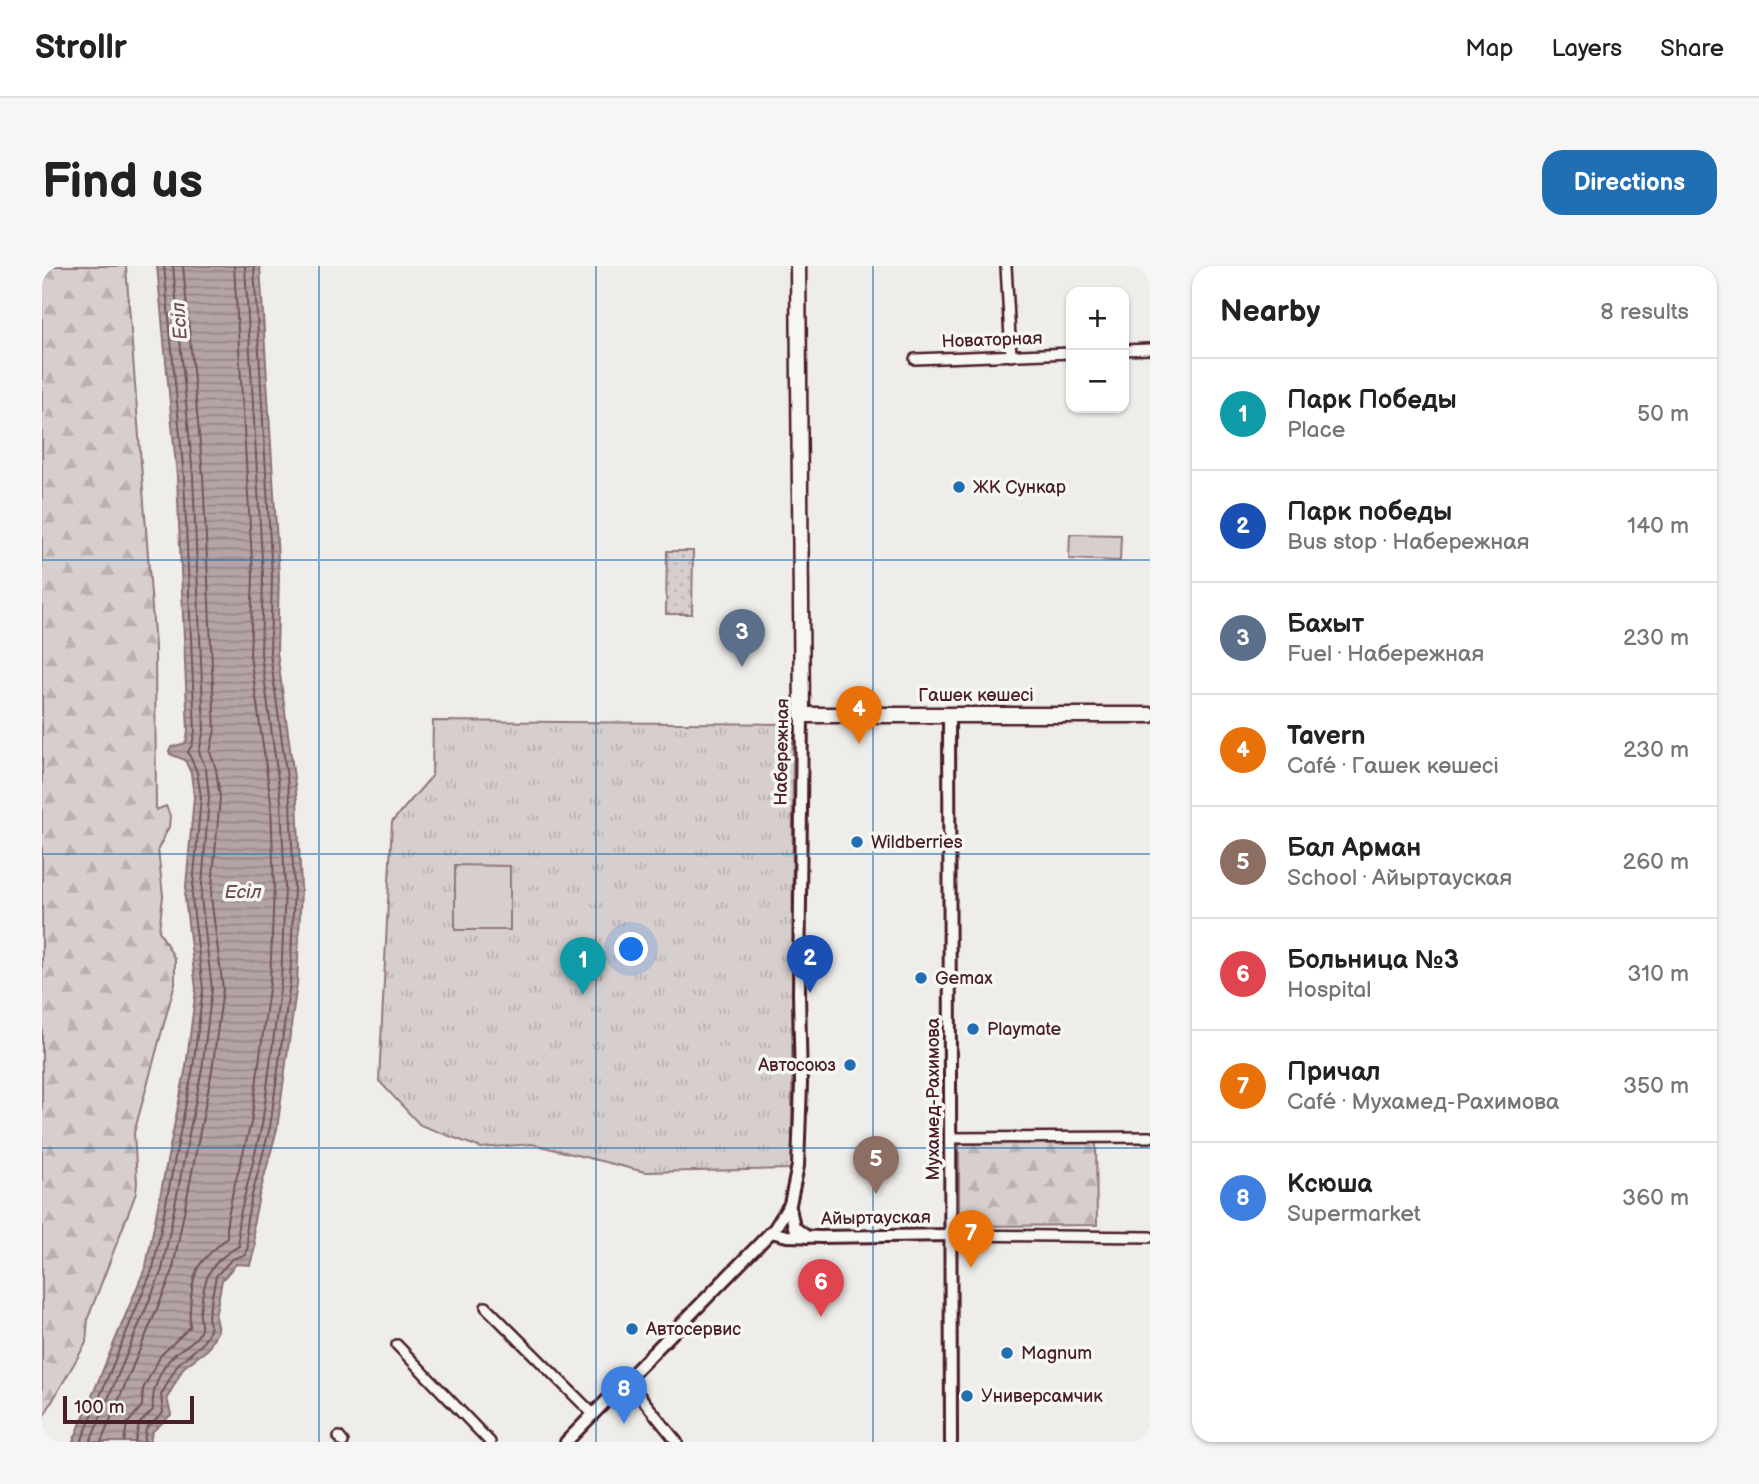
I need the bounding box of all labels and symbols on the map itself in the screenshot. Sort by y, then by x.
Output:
water label: Есіл [167,301,193,340]
street label: Новаторная [941,328,1043,352]
place label: ЖК Сункар [973,477,1066,498]
marker: ЖК Сункар [951,479,967,495]
pin: 3 [719,609,765,667]
street label: Гашек көшесі [918,685,1034,706]
pin: 4 [836,686,882,744]
street label: Набережная [771,698,793,806]
place label: Wildberries [871,832,963,853]
marker: Wildberries [849,834,865,850]
water label: Есіл [224,881,262,904]
your location [614,932,648,966]
pin: 2 [787,935,833,993]
pin: 1 [560,937,606,995]
place label: Gemax [935,968,993,989]
marker: Gemax [913,970,929,986]
street label: Мухамед-Рахимова [923,1017,944,1180]
place label: Playmate [987,1019,1062,1040]
marker: Playmate [965,1021,981,1037]
place label: Автосоюз [757,1055,836,1076]
marker: Автосоюз [842,1057,858,1073]
pin: 5 [853,1136,899,1194]
street label: Айыртауская [820,1207,931,1229]
pin: 7 [948,1210,994,1268]
pin: 6 [798,1259,844,1317]
place label: Автосервис [645,1319,741,1340]
marker: Автосервис [624,1321,640,1337]
place label: Magnum [1021,1343,1092,1364]
marker: Magnum [999,1345,1015,1361]
pin: 8 [601,1366,647,1424]
place label: Универсамчик [981,1386,1103,1407]
marker: Универсамчик [959,1388,975,1404]
scale bar [63,1393,194,1425]

